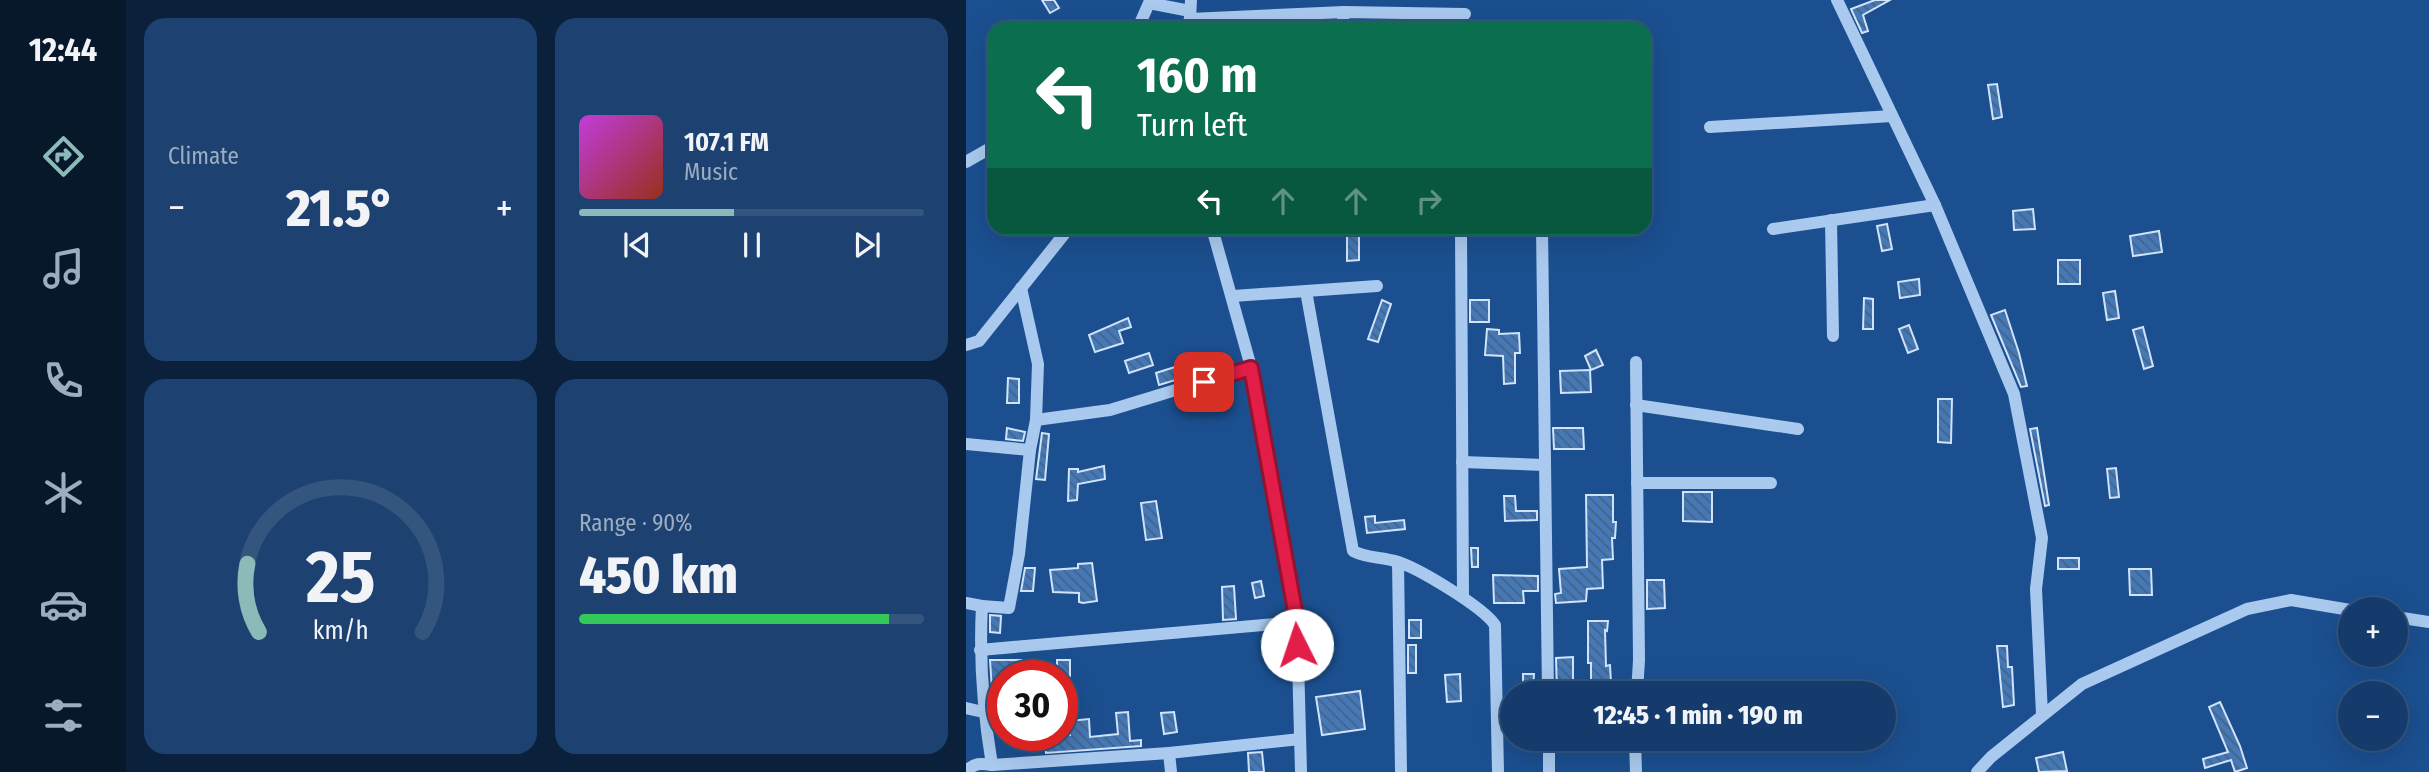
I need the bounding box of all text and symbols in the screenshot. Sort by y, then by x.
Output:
text: 12:44 [29,31,97,69]
text: 160 m [1137,46,1258,105]
icon: left [1022,49,1113,140]
text: Turn left [1137,106,1247,144]
text: 107.1 FM [684,127,769,158]
icon: directions [39,132,88,181]
text: Climate [168,142,239,170]
text: Music [684,158,738,186]
text: 21.5° [286,177,395,240]
icon: left [1191,182,1229,220]
icon: ahead [1264,182,1302,220]
icon: ahead [1337,182,1375,220]
icon: right [1410,182,1448,220]
text: − [168,185,185,231]
text: + [496,185,513,231]
icon: previous [618,226,656,264]
icon: pause [733,226,771,264]
icon: next [848,226,886,264]
icon: music [39,244,88,293]
pin [1174,352,1234,412]
icon: phone [39,356,88,405]
icon: arrive [1185,363,1223,401]
icon: climate [39,468,88,517]
text: Range · 90% [579,509,693,537]
text: 25 [305,535,375,622]
text: 450 km [579,544,738,607]
icon: car [39,580,88,629]
map controls [2338,597,2408,751]
button: + [2338,597,2408,667]
position arrow [1260,608,1334,682]
text: km/h [313,616,368,646]
speed limit sign: 30 [987,660,1078,751]
button: − [2338,681,2408,751]
icon: filters [39,691,88,740]
text: 12:45 · 1 min · 190 m [1593,700,1803,731]

